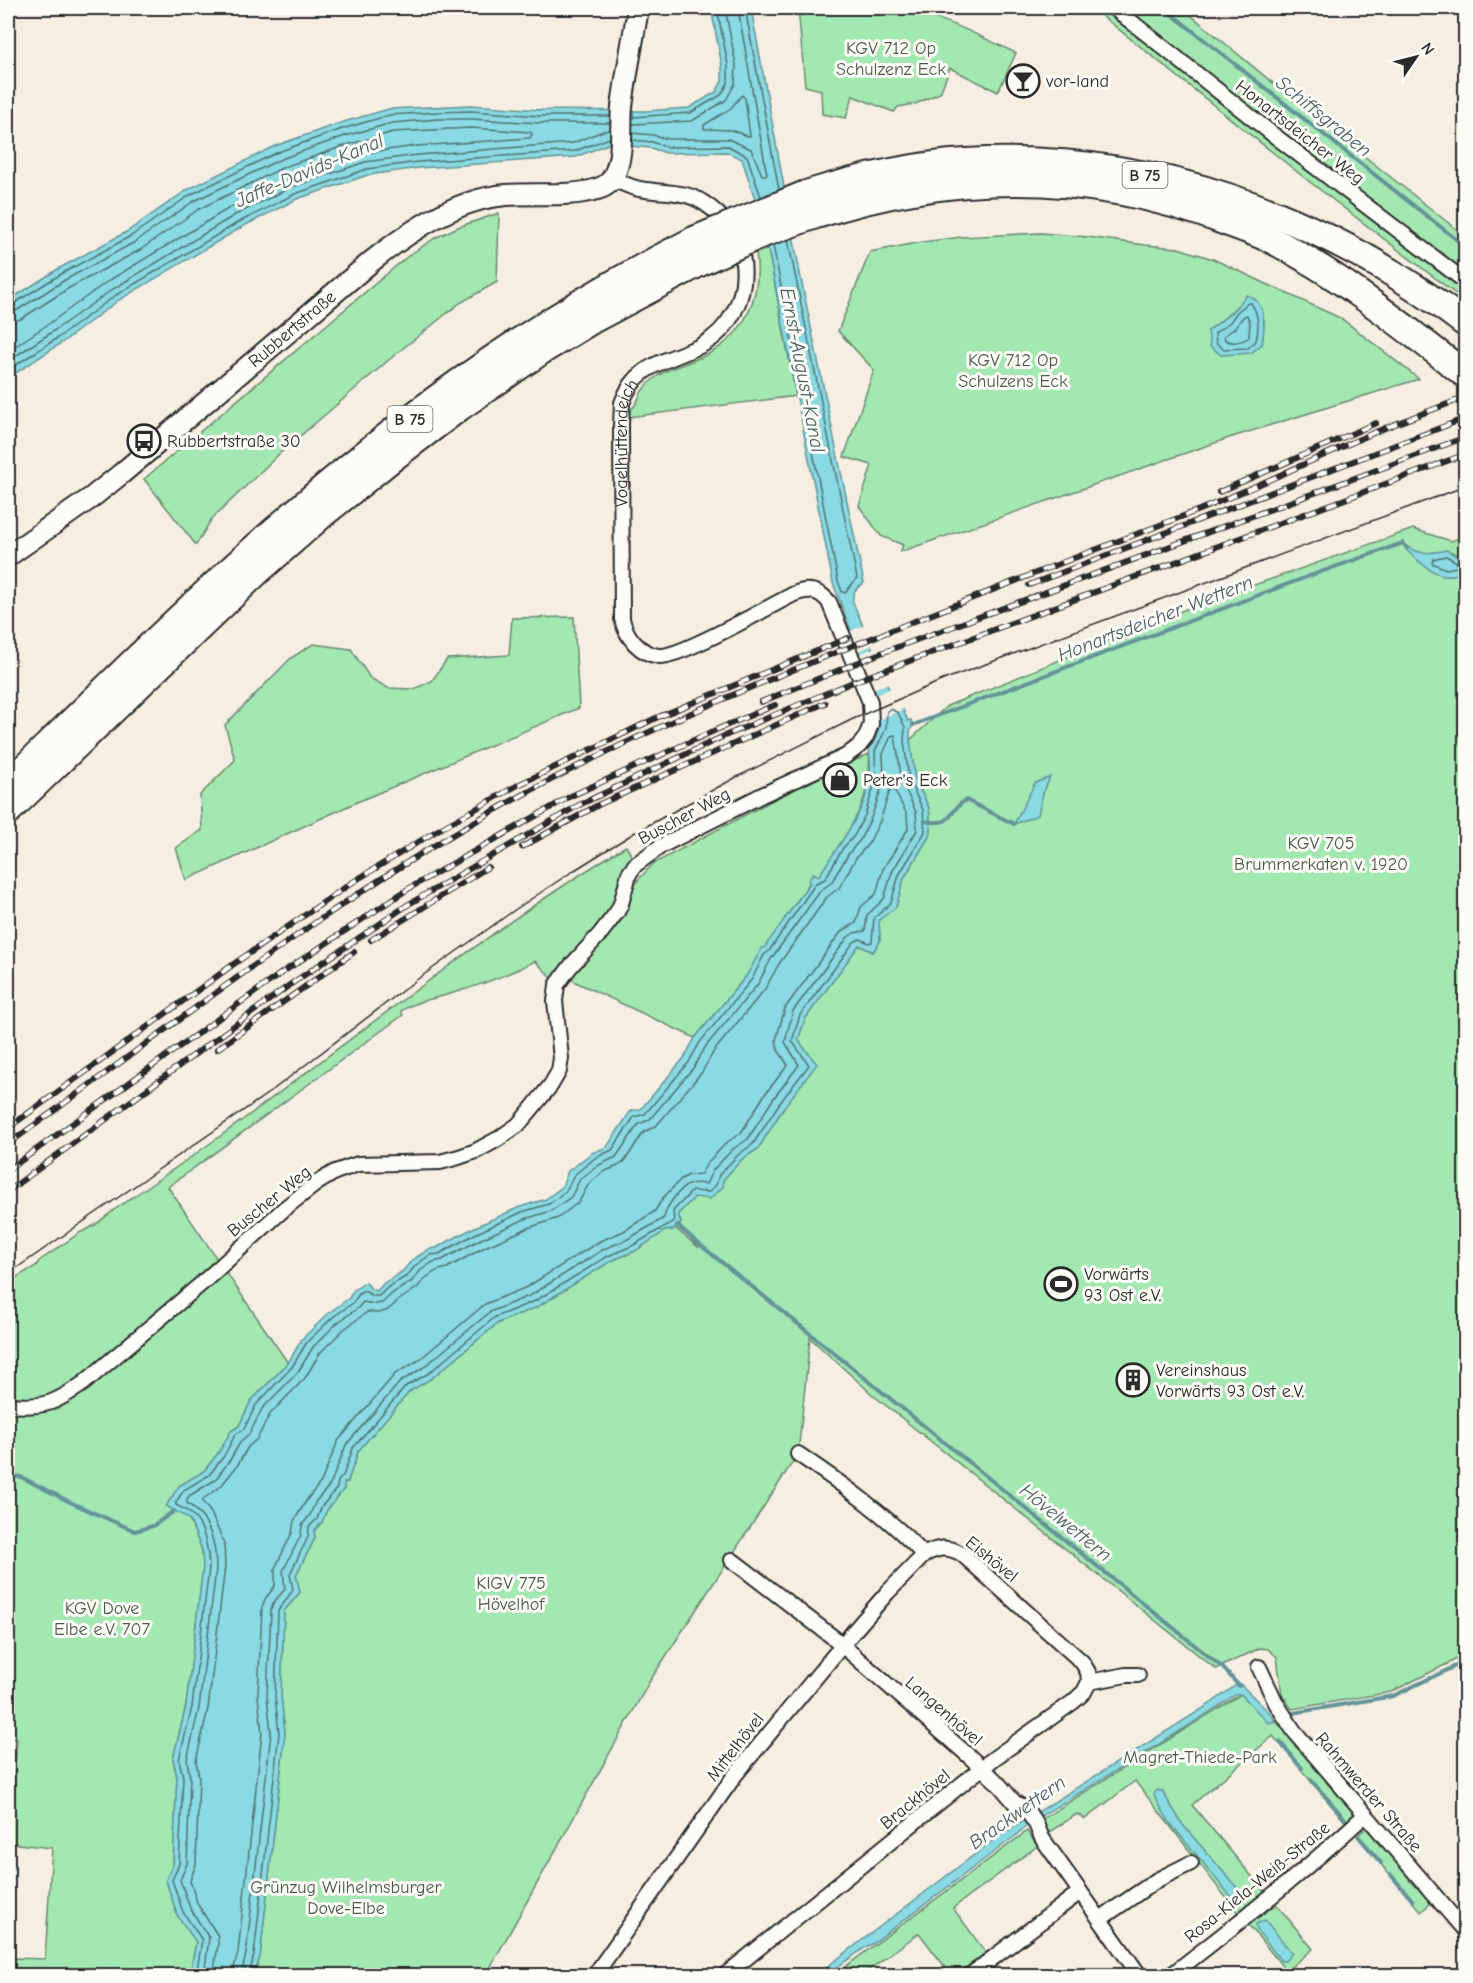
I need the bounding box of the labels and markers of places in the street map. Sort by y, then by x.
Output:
bar icon: vor-land [1005,63,1041,99]
place label: vor-land [1045,71,1109,92]
bus stop icon: Rubbertstraße 30 [126,423,162,459]
place label: Rubbertstraße 30 [167,431,301,452]
shop icon: Peter's Eck [822,762,858,798]
place label: Peter's Eck [863,770,948,791]
place label: Vorwärts 93 Ost e.V. [1084,1264,1162,1306]
sports icon: Vorwärts 93 Ost e.V. [1043,1266,1079,1302]
place label: Vereinshaus Vorwärts 93 Ost e.V. [1156,1360,1304,1402]
building icon: Vereinshaus Vorwärts 93 Ost e.V. [1115,1362,1151,1398]

